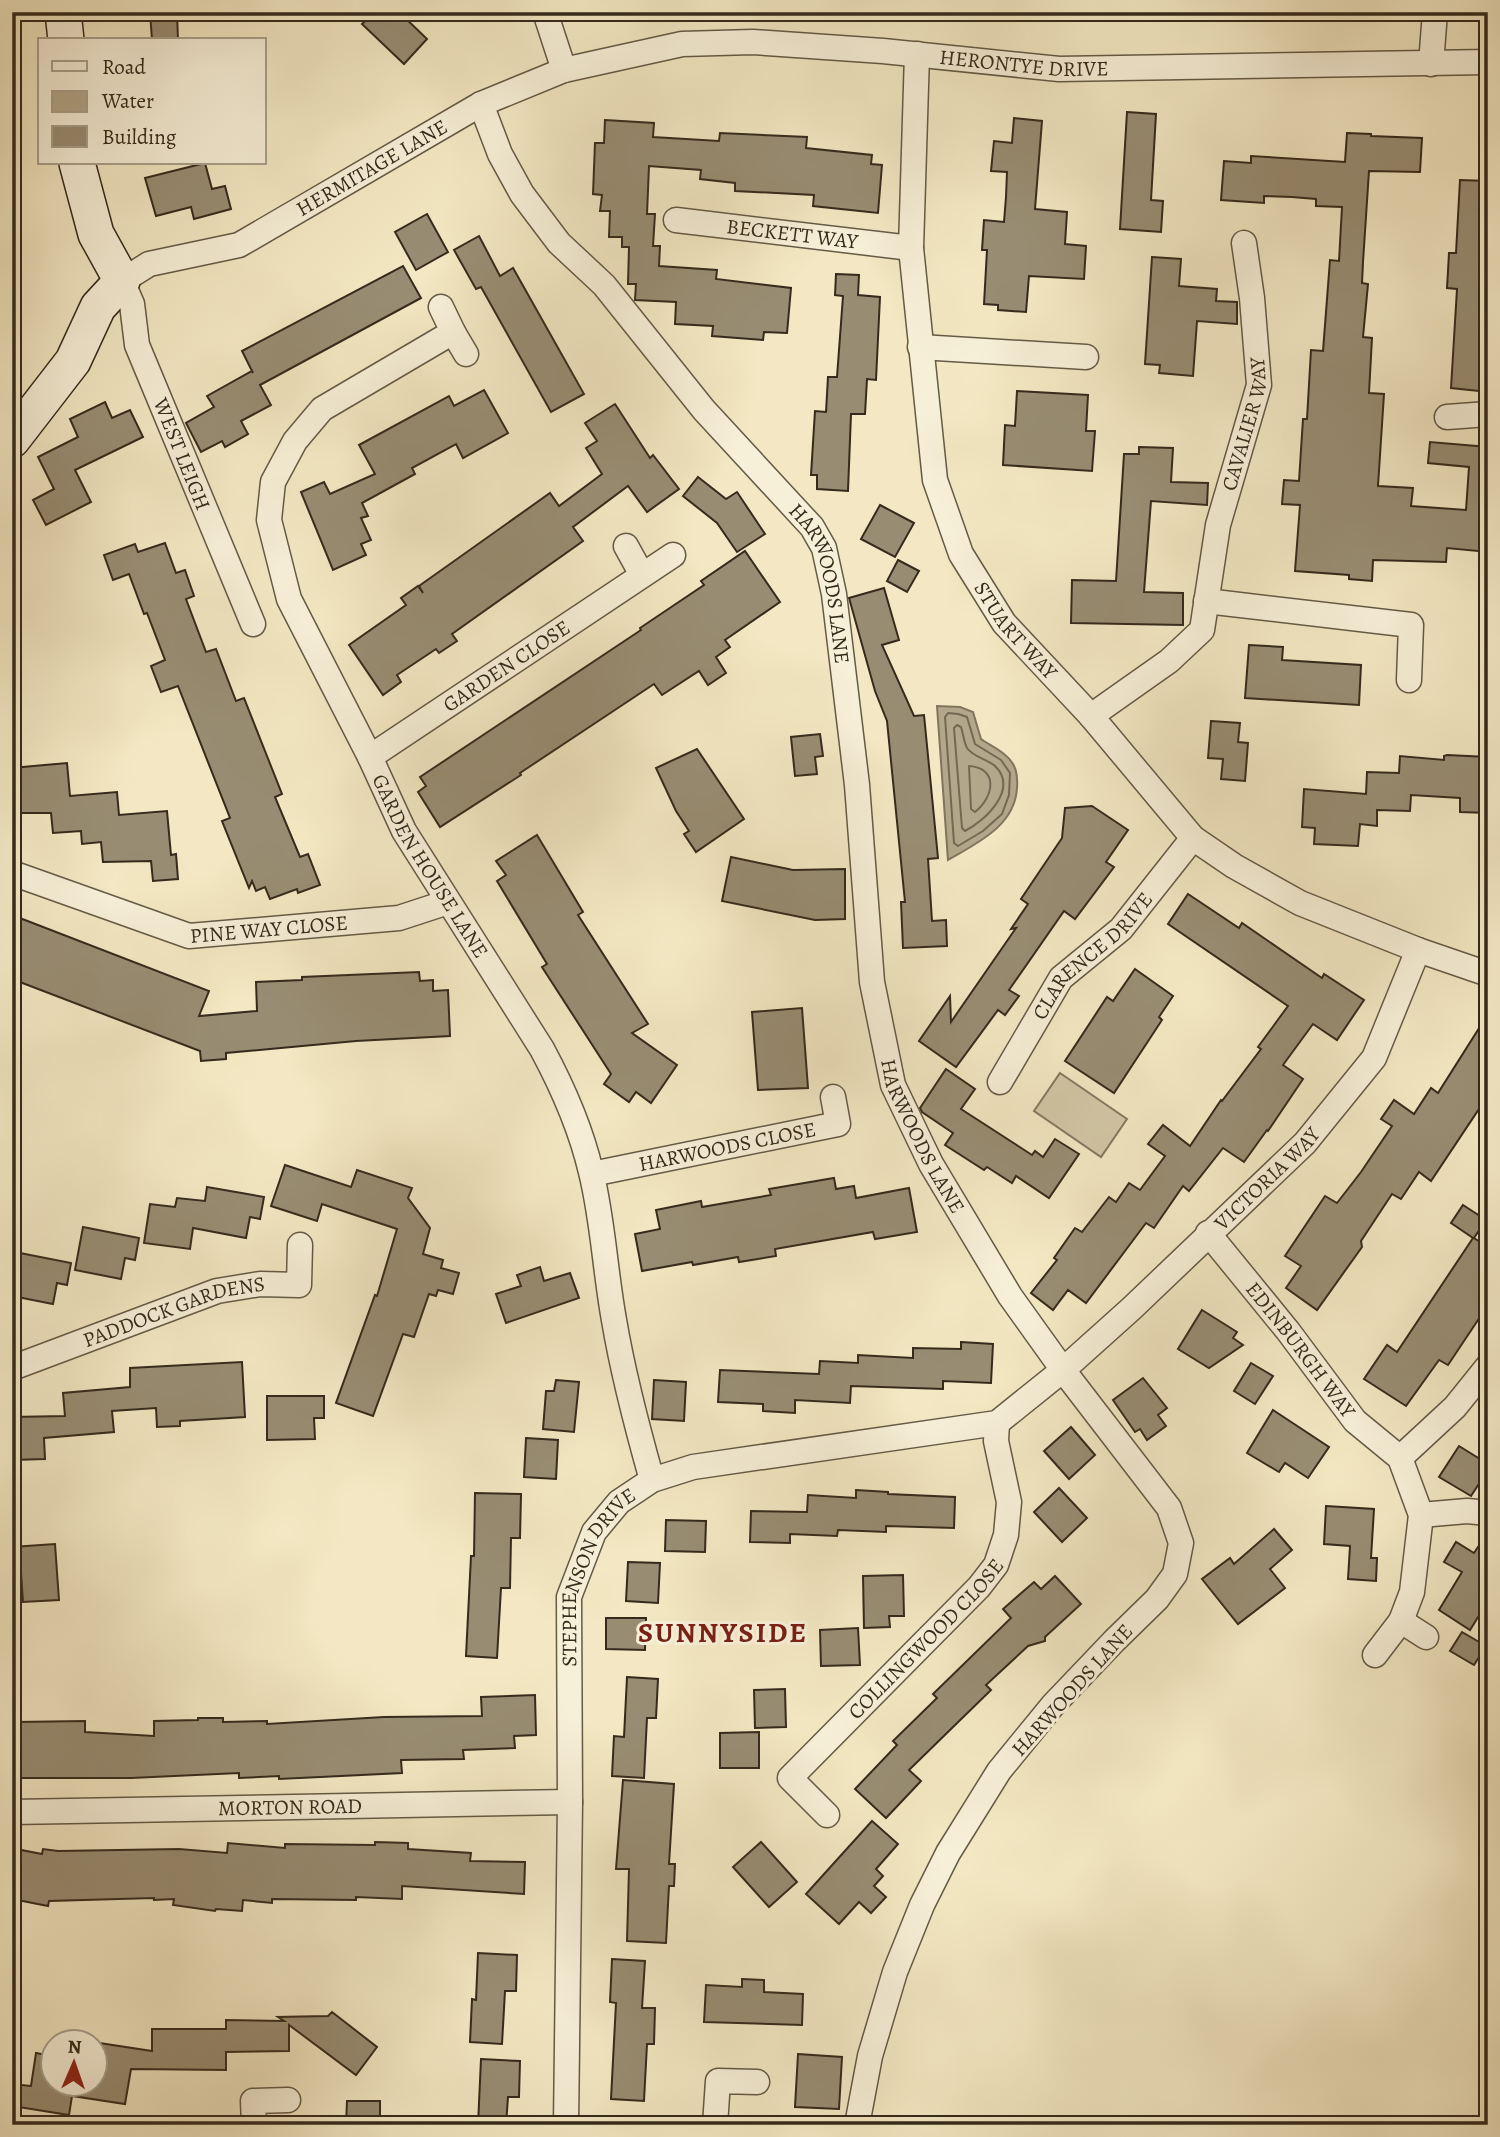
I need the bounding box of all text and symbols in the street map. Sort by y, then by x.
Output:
legend [38,38,266,164]
street label: HERONTYE DRIVE [938,43,1109,83]
text: Road [102,53,146,81]
text: Water [101,87,154,115]
street label: HERMITAGE LANE [291,113,452,223]
text: Building [102,123,177,151]
street label: BECKETT WAY [725,212,860,256]
street label: CAVALIER WAY [1215,355,1274,494]
street label: WEST LEIGH [146,393,217,514]
street label: HARWOODS LANE [783,497,856,665]
street label: STUART WAY [968,576,1064,686]
street label: GARDEN CLOSE [437,613,576,719]
street label: GARDEN HOUSE LANE [366,769,495,963]
street label: CLARENCE DRIVE [1026,886,1159,1025]
street label: PINE WAY CLOSE [189,908,349,950]
street label: HARWOODS LANE [874,1056,971,1219]
street label: HARWOODS CLOSE [636,1115,818,1178]
street label: VICTORIA WAY [1207,1121,1327,1237]
street label: PADDOCK GARDENS [79,1269,267,1354]
street label: EDINBURGH WAY [1239,1276,1362,1424]
street label: STEPHENSON DRIVE [555,1481,641,1667]
street label: COLLINGWOOD CLOSE [842,1553,1010,1725]
district label: SUNNYSIDE [638,1614,808,1652]
street label: HARWOODS LANE [1005,1618,1139,1762]
street label: MORTON ROAD [218,1792,362,1822]
north arrow [38,2028,108,2098]
text: N [67,2034,82,2060]

